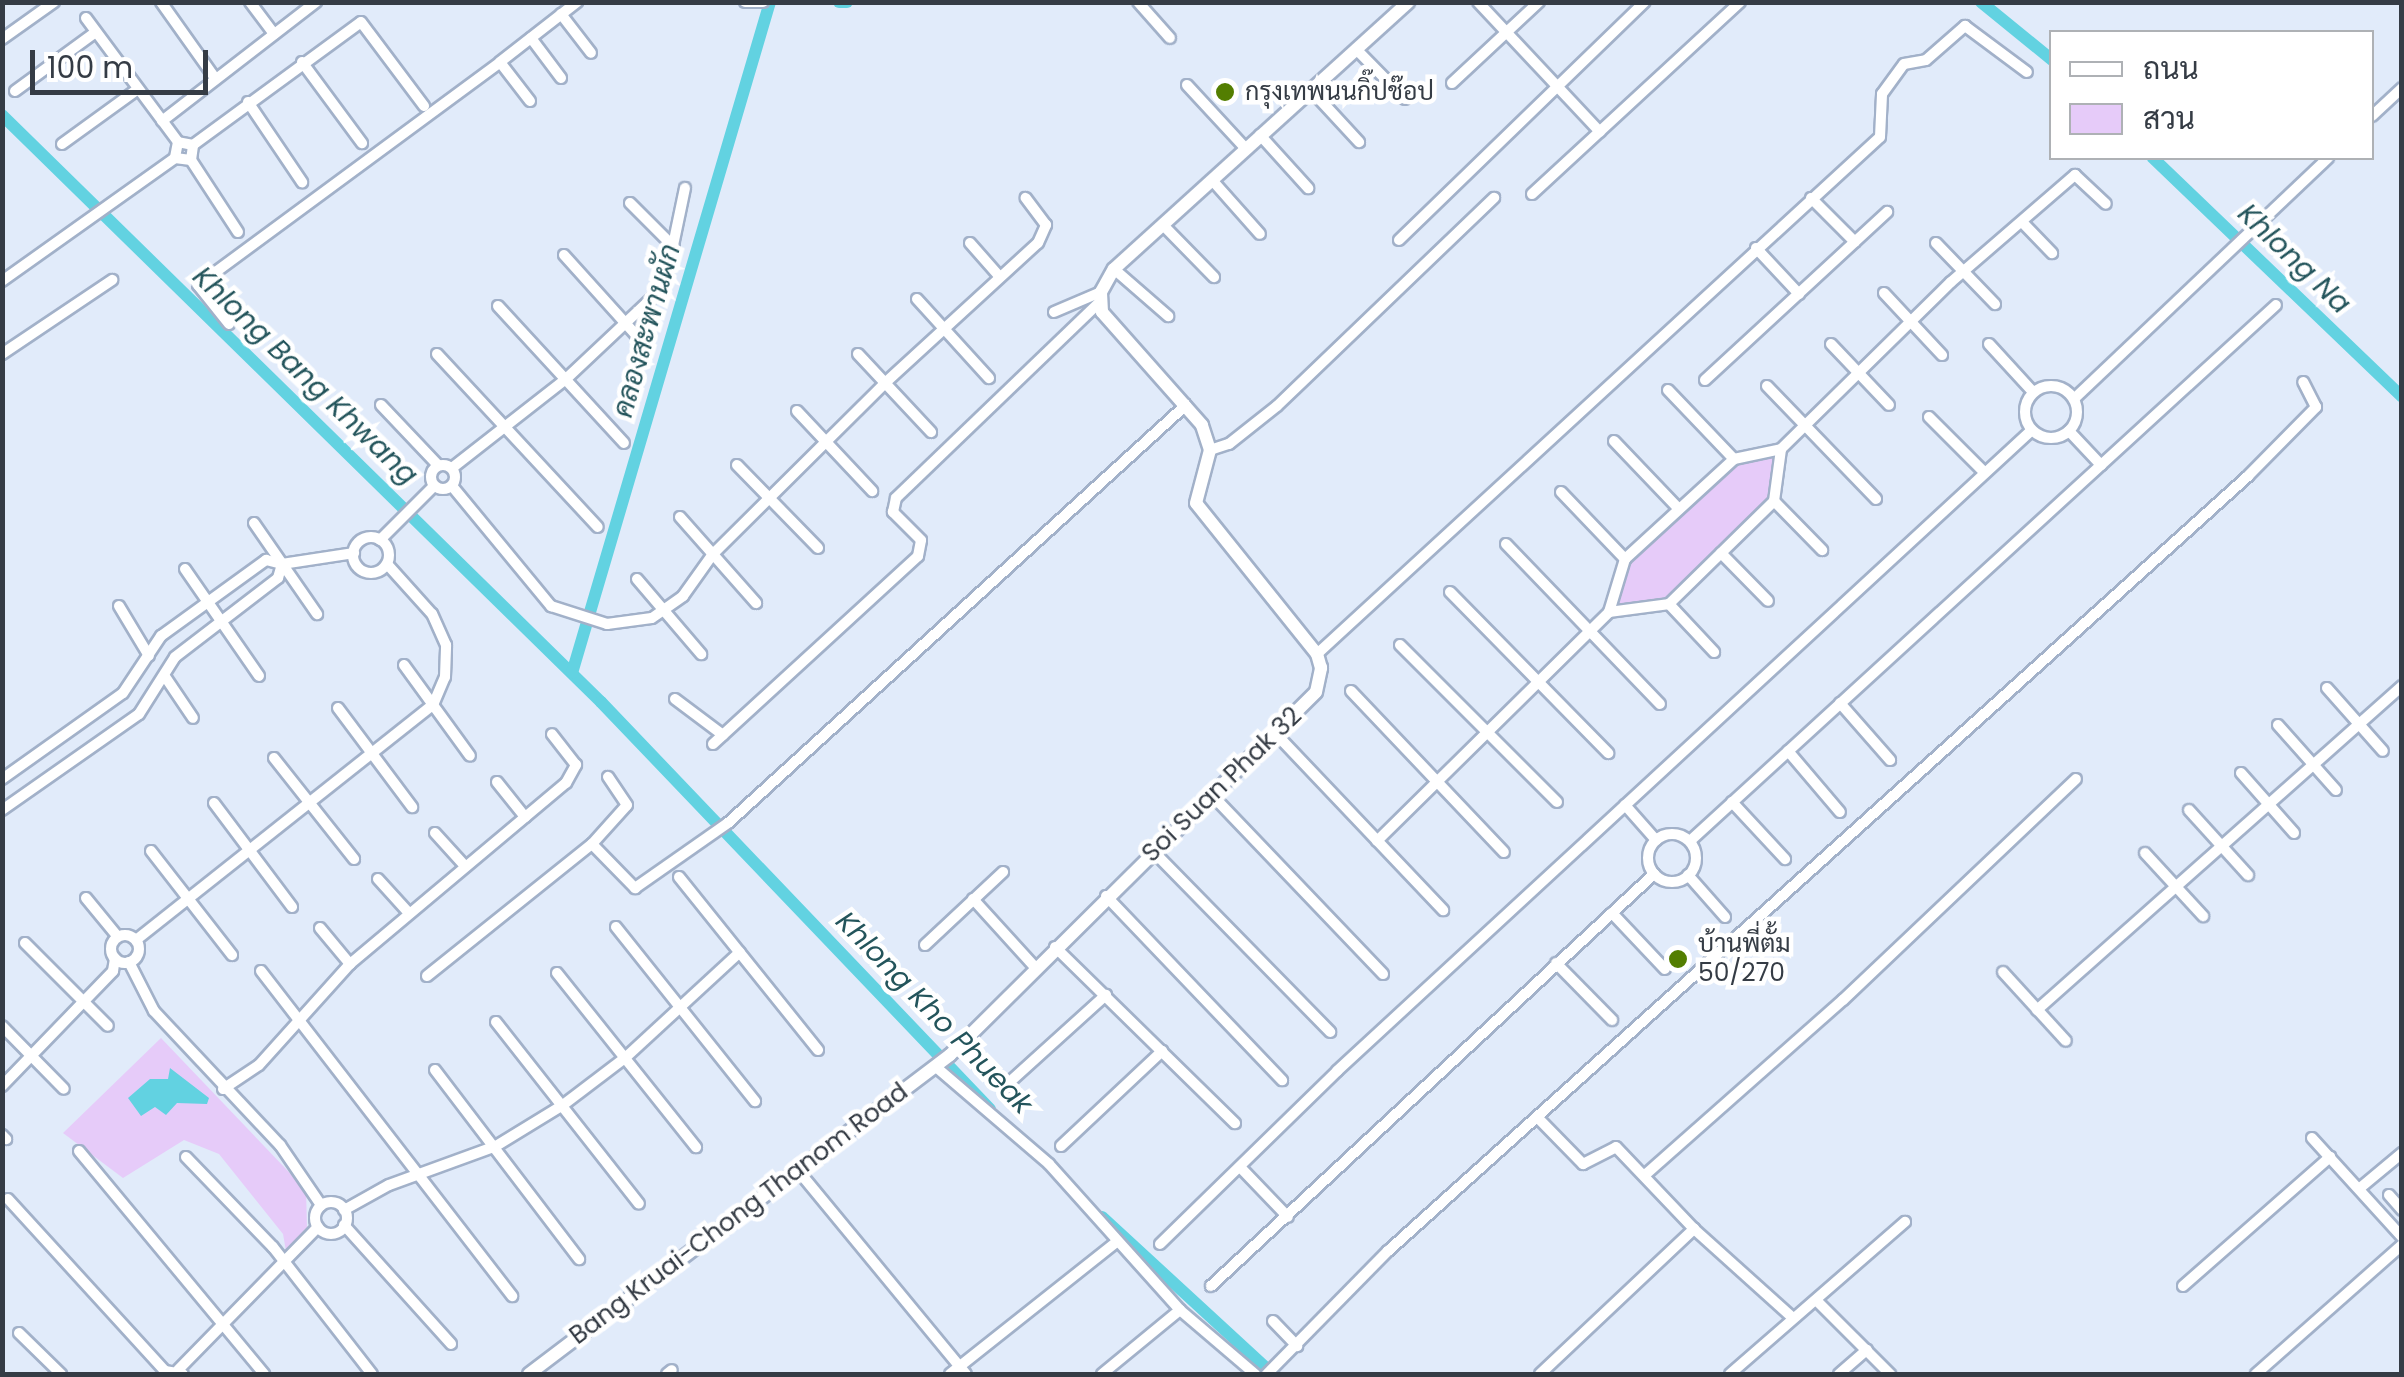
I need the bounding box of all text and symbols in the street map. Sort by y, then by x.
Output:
scale bar [35,30,212,92]
legend [2049,30,2374,160]
text: 100 m [47,46,133,89]
text: ถนน [2143,47,2199,90]
place label: กรุงเทพนนกิ๊ปช๊อป [1245,77,1434,107]
marker: กรุงเทพนนกิ๊ปช๊อป [1214,81,1236,103]
text: สวน [2143,97,2195,140]
water label: Khlong Na [2231,197,2357,321]
water label: คลองสะพานผัก [606,241,688,421]
water label: Khlong Bang Khwang [186,260,424,492]
street label: Soi Suan Phak 32 [1136,701,1308,869]
water label: Khlong Kho Phueak [829,905,1039,1121]
place label: บ้านพี่ตั้ม 50/270 [1698,930,1791,989]
marker: บ้านพี่ตั้ม 50/270 [1667,948,1689,970]
street label: Bang Kruai-Chong Thanom Road [564,1077,914,1351]

